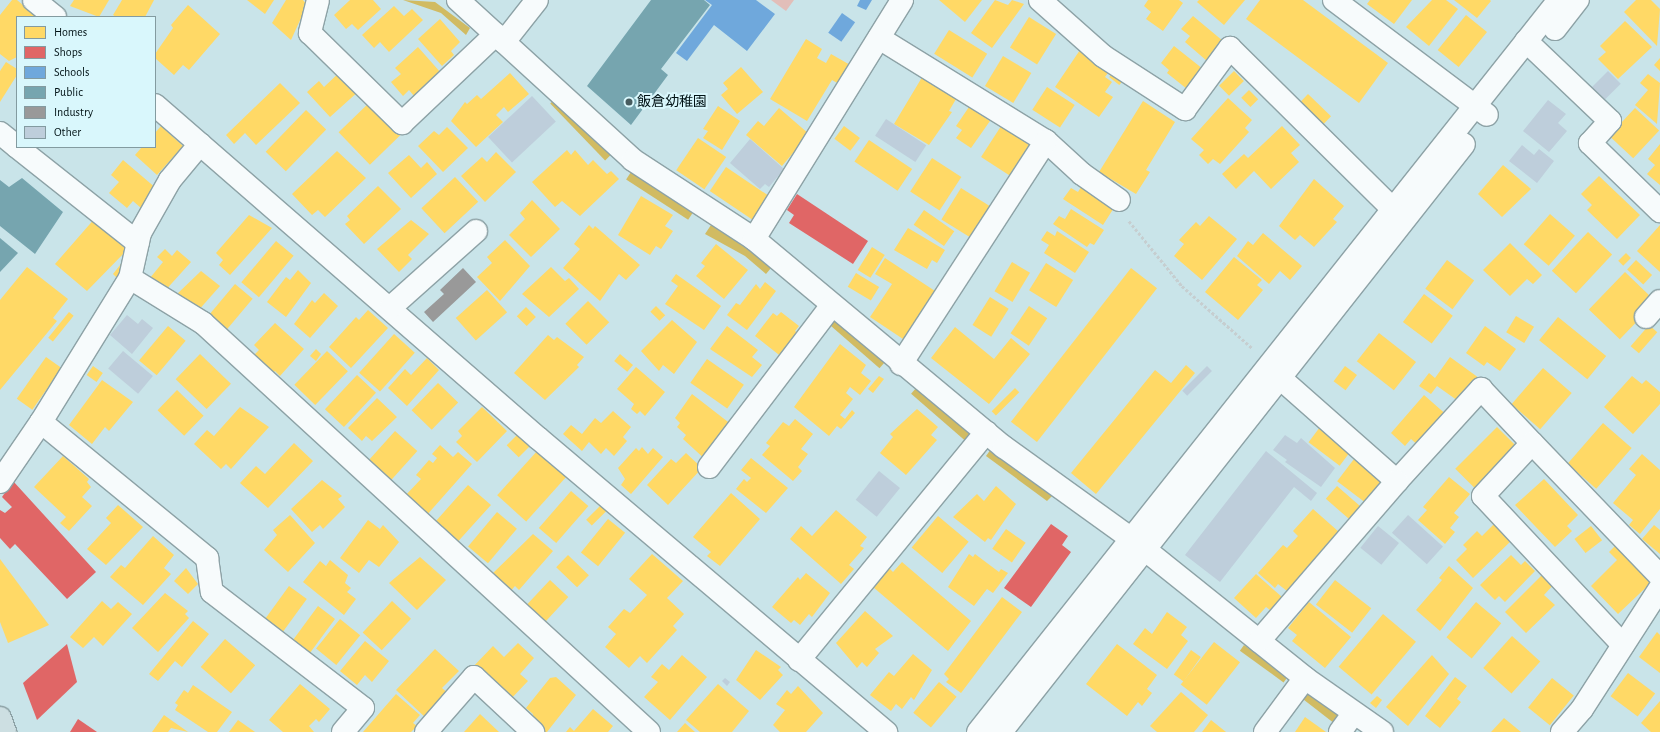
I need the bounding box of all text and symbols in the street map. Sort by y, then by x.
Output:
legend [16,16,156,148]
text: Homes [54,26,87,38]
text: Shops [54,46,82,58]
text: Schools [54,66,89,78]
text: Public [54,86,83,98]
place label: 飯倉幼稚園 [637,94,707,110]
marker: 飯倉幼稚園 [624,97,634,107]
text: Industry [54,106,93,118]
text: Other [54,126,81,138]

